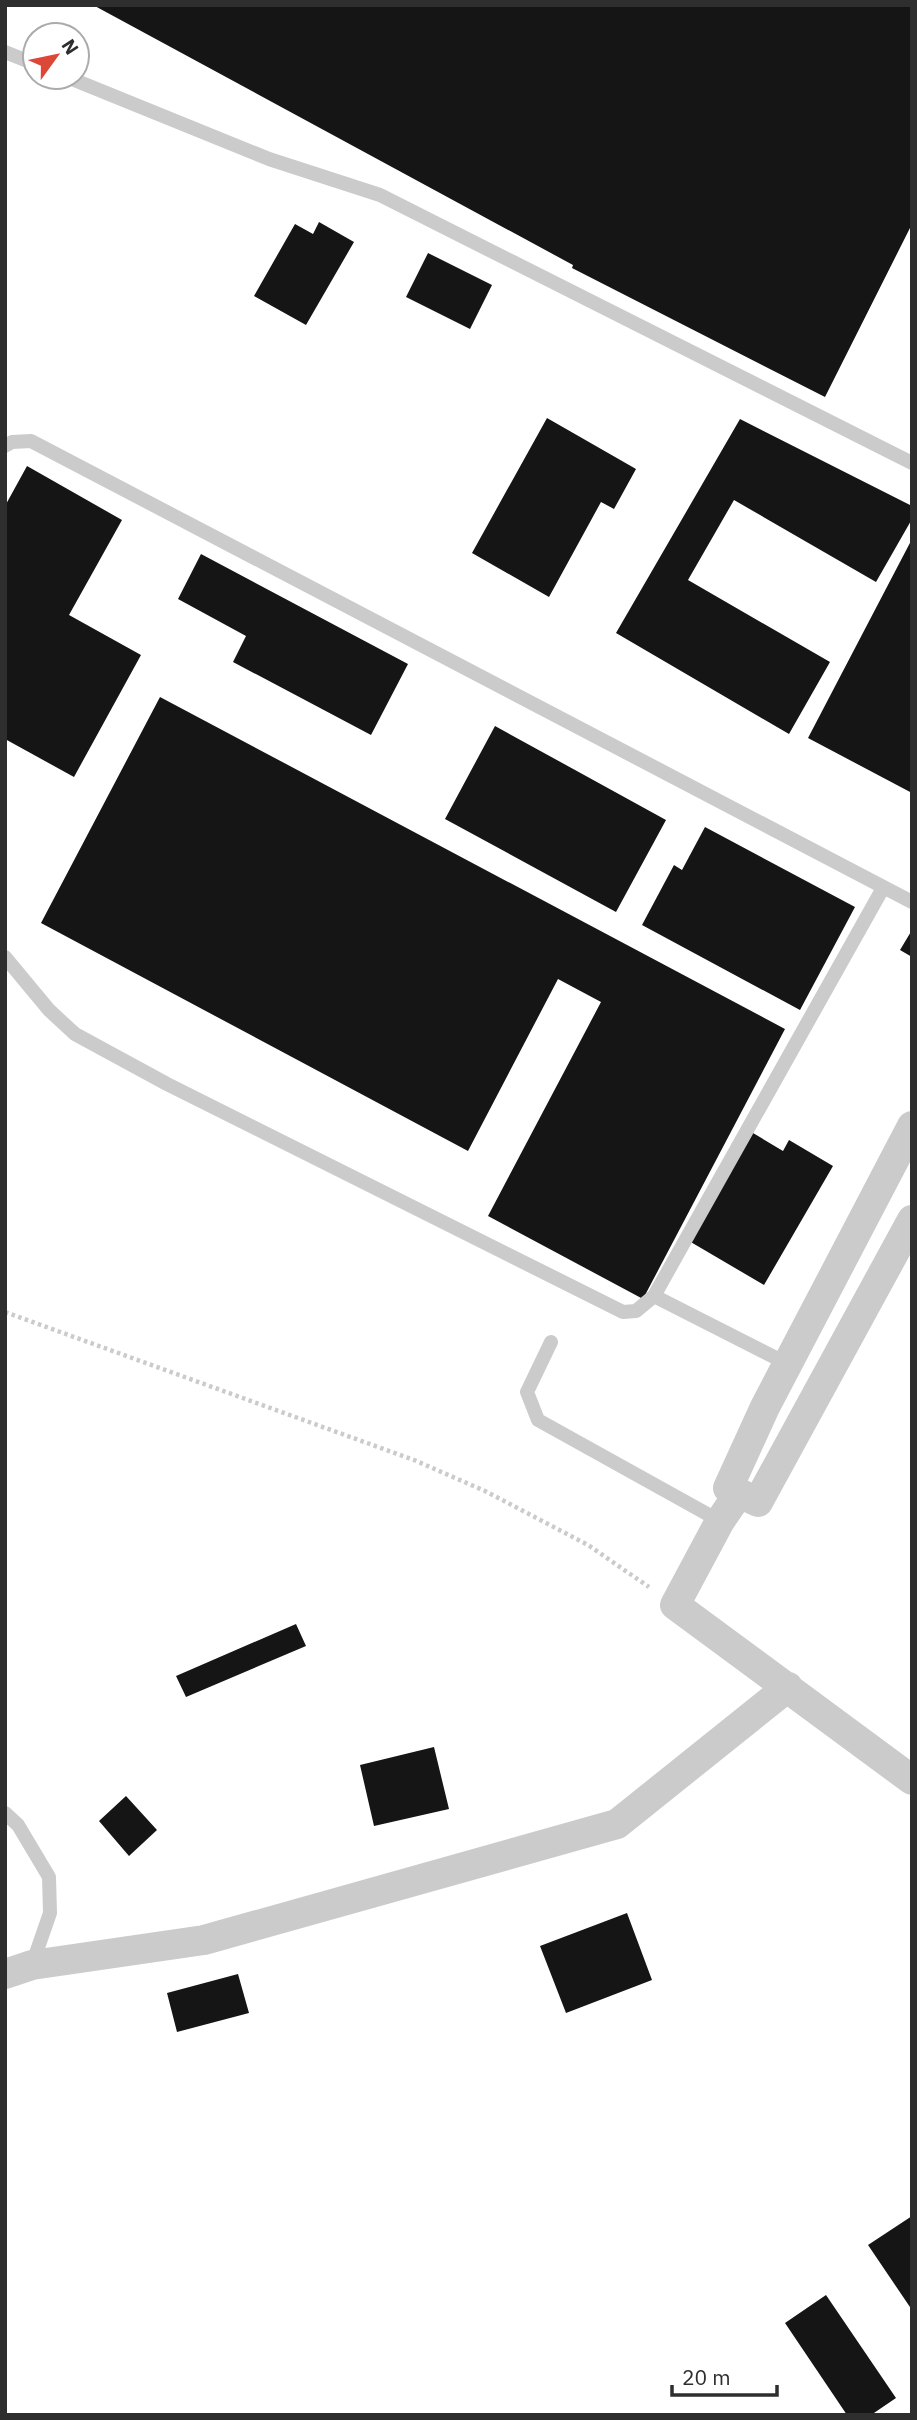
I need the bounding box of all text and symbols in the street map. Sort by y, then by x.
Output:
north arrow [21,21,91,91]
text: N [56,34,84,59]
scale bar [672,2354,777,2398]
text: 20 m [682,2363,731,2391]

